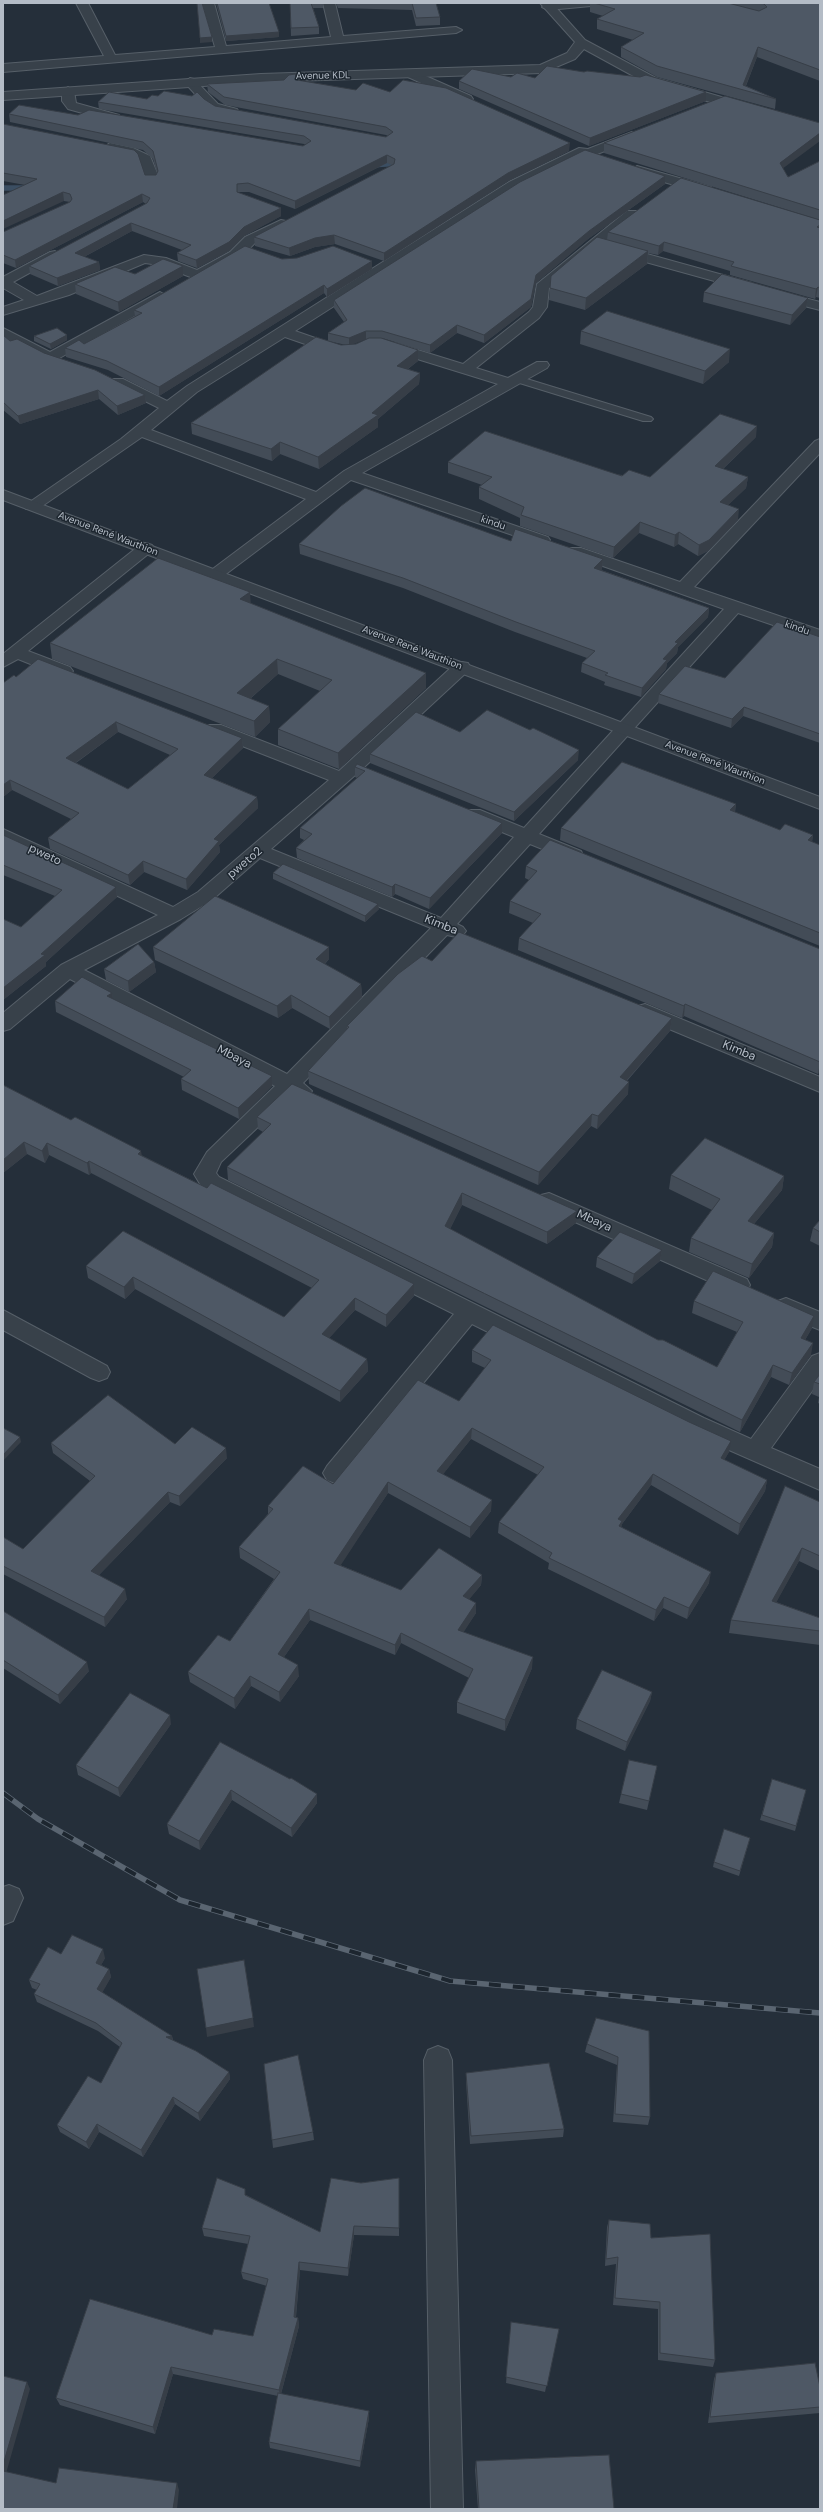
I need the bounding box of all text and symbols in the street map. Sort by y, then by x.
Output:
street label: Avenue KDL [296,70,350,82]
street label: Avenue René Wauthion [56,509,160,559]
street label: kindu [479,513,507,533]
street label: kindu [783,618,811,638]
street label: Avenue René Wauthion [360,623,464,673]
street label: Avenue René Wauthion [663,738,767,788]
street label: pweto [26,841,64,869]
street label: pweto2 [225,844,265,882]
street label: Kimba [422,912,460,938]
street label: Kimba [720,1038,758,1064]
street label: Mbaya [214,1042,254,1072]
street label: Mbaya [574,1207,614,1235]

